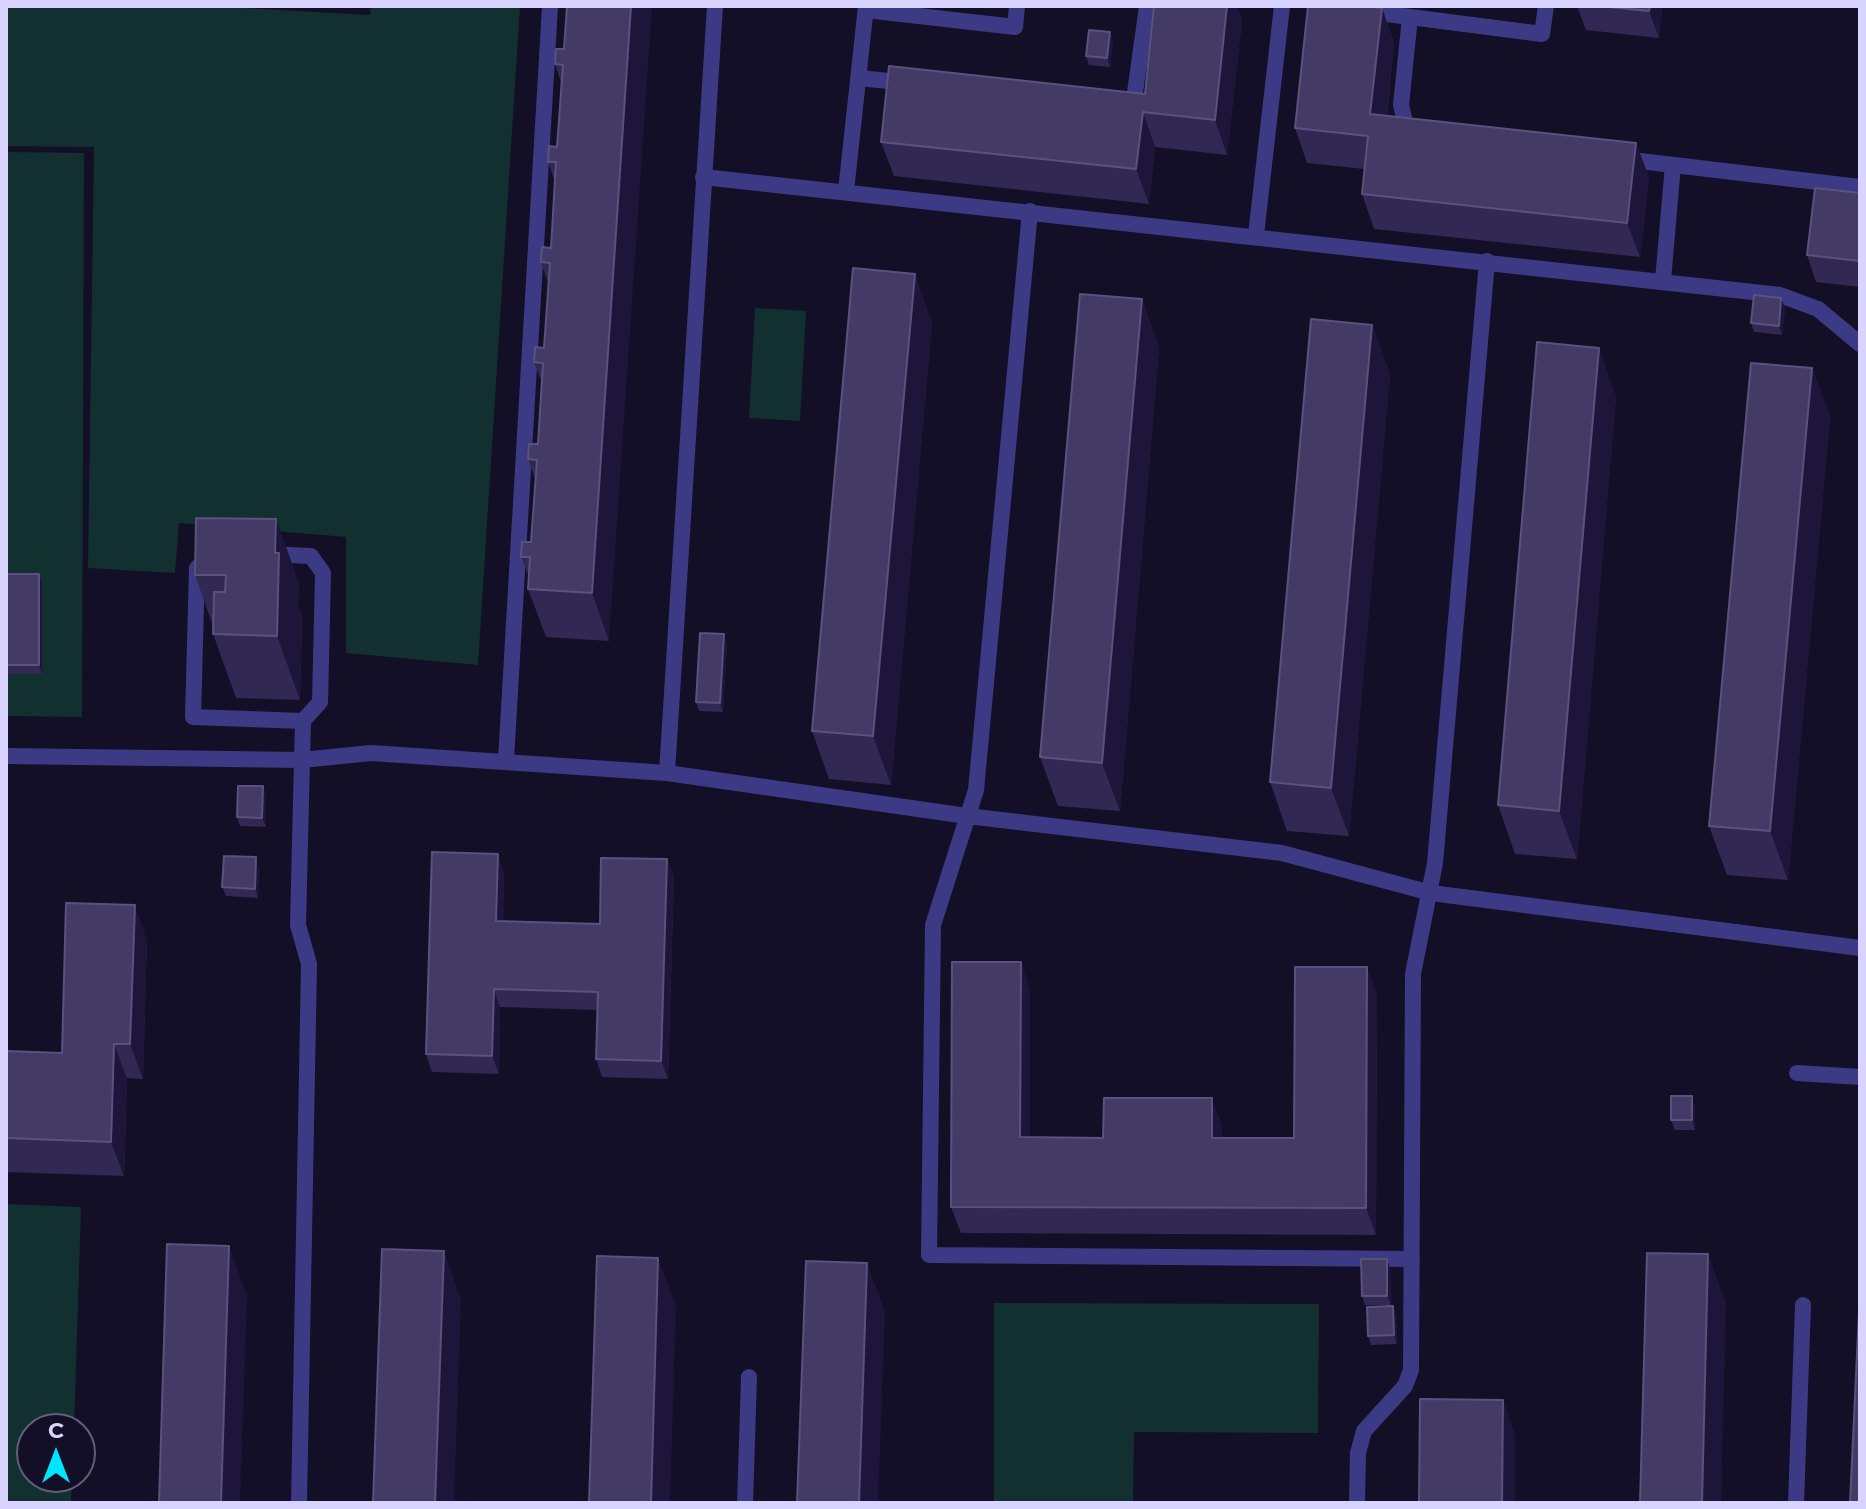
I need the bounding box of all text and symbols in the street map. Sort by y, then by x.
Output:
north arrow [16,1413,96,1493]
text: С [48,1417,64,1444]

